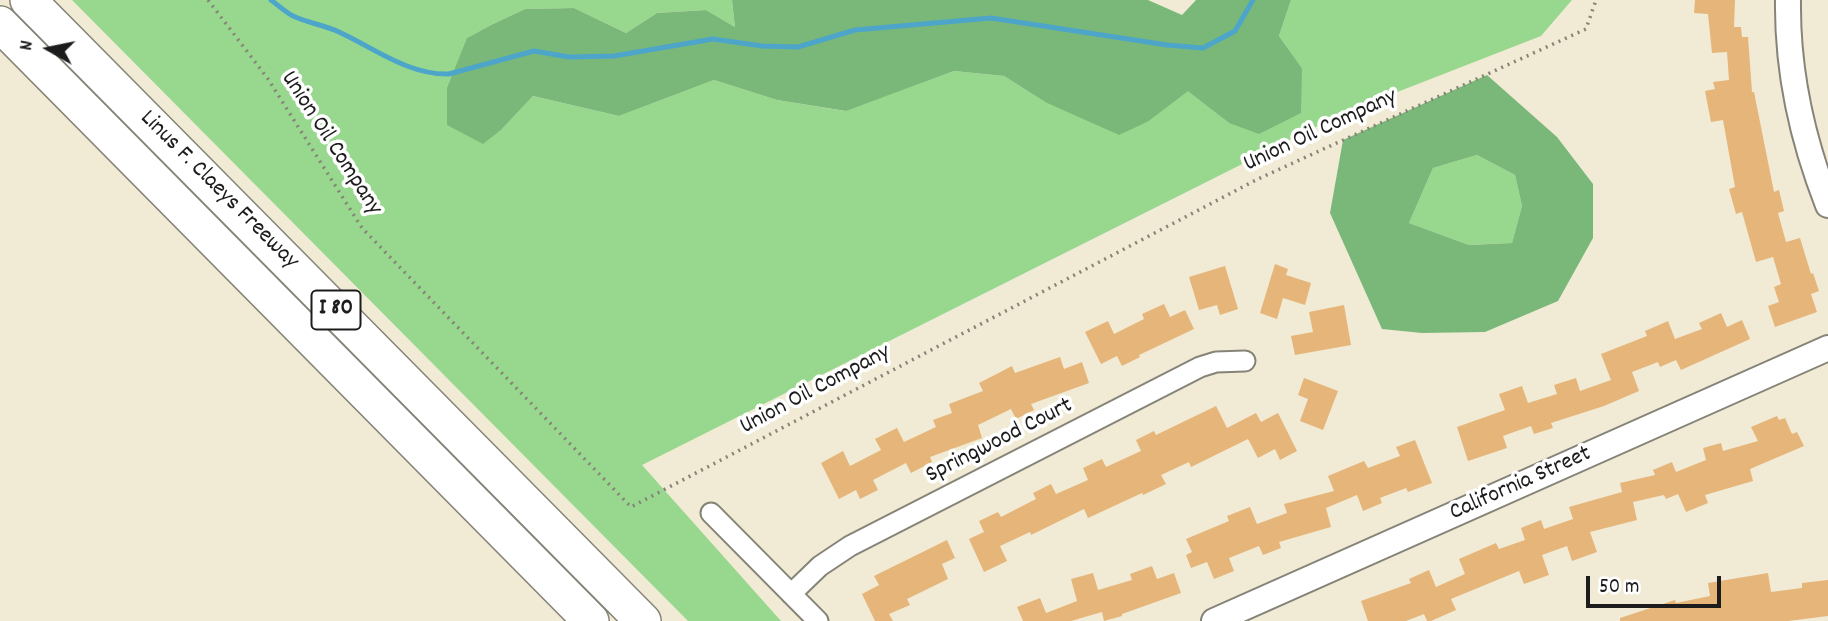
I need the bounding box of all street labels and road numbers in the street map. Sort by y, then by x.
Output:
street label: Union Oil Company [273,67,387,221]
street label: Union Oil Company [1240,84,1402,180]
street label: Linus F. Claeys Freeway [132,105,304,277]
road number: I 80 [312,290,360,330]
street label: Union Oil Company [736,339,896,443]
street label: Springwood Court [922,393,1078,491]
street label: California Street [1446,441,1596,529]

